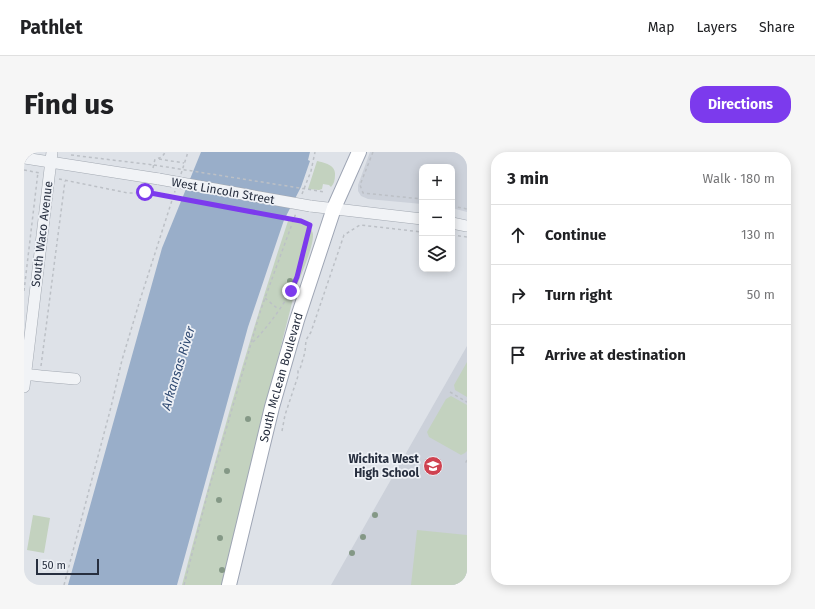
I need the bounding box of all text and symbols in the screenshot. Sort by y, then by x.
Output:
text: Pathlet [20,16,83,39]
text: Map [648,19,674,36]
text: Layers [696,19,737,36]
text: Share [759,19,795,36]
button: Directions [690,86,791,123]
text: Find us [24,88,114,121]
map controls [419,164,455,272]
button: + [419,164,455,200]
text: 3 min [507,168,549,189]
text: Walk · 180 m [703,171,775,186]
street label: West Lincoln Street [170,175,276,207]
street label: South Waco Avenue [29,180,55,288]
route start [136,183,154,201]
button: − [419,200,455,236]
icon: ahead [507,224,529,246]
text: Continue [545,226,606,244]
text: 130 m [741,227,775,242]
button: layers [419,236,455,272]
route end [282,282,300,300]
icon: right [507,284,529,306]
text: Turn right [545,286,612,304]
text: 50 m [747,287,775,302]
street label: South McLean Boulevard [257,311,306,444]
water label: Arkansas River [158,323,198,412]
icon: arrive [507,344,529,366]
text: Arrive at destination [545,346,686,364]
place label: Wichita West High School [348,452,419,480]
school or university icon: Wichita West High School [422,455,444,477]
scale bar [36,557,99,576]
text: 50 m [42,559,66,572]

